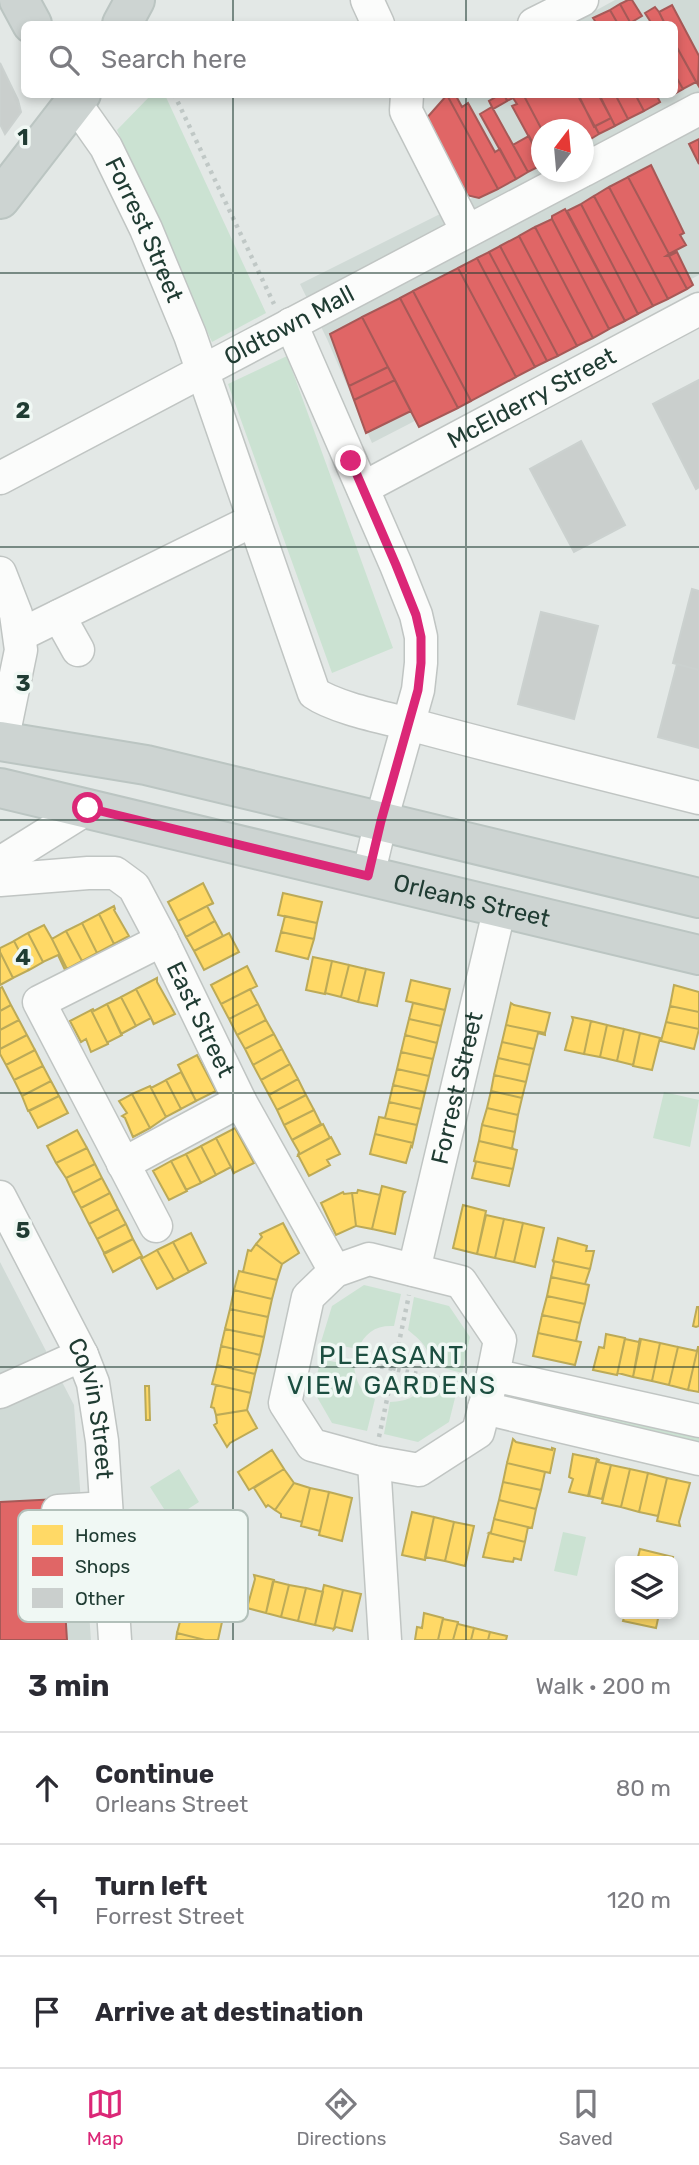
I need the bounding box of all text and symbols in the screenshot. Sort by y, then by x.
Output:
search box [21,21,678,98]
icon: search [45,41,83,79]
text: Search here [101,44,247,75]
north arrow [531,119,594,182]
text: 1 [17,123,29,151]
street label: Forrest Street [99,153,189,306]
street label: Oldtown Mall [219,280,359,371]
street label: McElderry Street [443,342,621,454]
text: 2 [16,396,30,424]
route end [335,445,366,476]
text: 3 [15,669,31,697]
route start [72,792,103,823]
street label: Orleans Street [391,868,553,933]
text: 4 [15,943,31,971]
street label: East Street [161,957,240,1082]
street label: Forrest Street [426,1009,489,1167]
text: 5 [16,1216,31,1244]
street label: Colvin Street [62,1333,118,1480]
district label: PLEASANT VIEW GARDENS [287,1340,497,1401]
legend [18,1510,248,1622]
text: Homes [75,1524,137,1547]
text: Shops [75,1555,130,1578]
map controls [615,1556,678,1619]
button: layers [615,1556,678,1619]
text: Other [75,1587,126,1610]
text: 3 min [28,1668,110,1704]
text: Walk · 200 m [536,1672,671,1700]
text: Continue [95,1759,214,1790]
icon: ahead [28,1769,66,1807]
text: 80 m [616,1774,671,1802]
text: Orleans Street [95,1790,248,1818]
text: Turn left [95,1871,207,1902]
icon: left [28,1881,66,1919]
text: 120 m [607,1886,671,1914]
text: Forrest Street [95,1902,244,1930]
icon: arrive [28,1993,66,2031]
text: Arrive at destination [95,1997,363,2028]
tab: Map [86,2085,124,2150]
tab: Directions [296,2085,386,2150]
tab: Saved [559,2085,613,2150]

